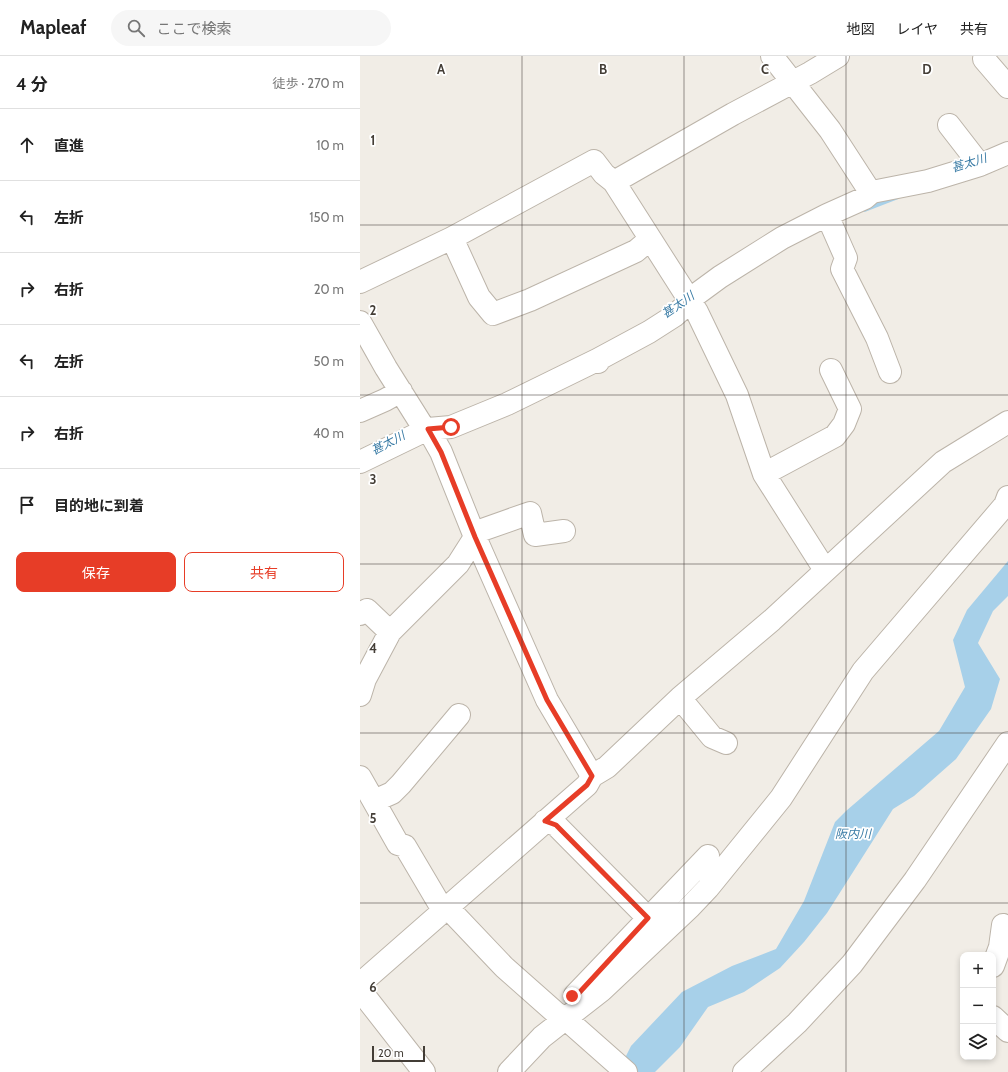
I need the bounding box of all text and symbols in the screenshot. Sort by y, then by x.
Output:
search box [111,10,391,46]
text: Mapleaf [20,16,87,39]
icon: search [125,17,147,39]
text: ここで検索 [157,20,232,38]
text: 地図 [846,20,874,38]
text: レイヤ [896,20,938,38]
text: 共有 [960,20,988,38]
text: A [437,61,446,77]
text: B [599,61,607,77]
text: C [761,61,769,77]
text: D [922,61,932,77]
text: 4 分 [16,74,47,94]
text: 徒歩 · 270 m [272,75,344,91]
text: 1 [371,132,375,148]
icon: ahead [16,134,38,156]
text: 直進 [54,137,84,155]
text: 10 m [316,137,344,153]
water label: 甚太川 [949,150,990,175]
icon: left [16,206,38,228]
text: 左折 [54,209,84,227]
text: 150 m [309,209,344,225]
icon: right [16,278,38,300]
text: 右折 [54,281,84,299]
text: 20 m [314,281,344,297]
water label: 甚太川 [659,287,698,321]
text: 2 [370,302,377,318]
icon: left [16,350,38,372]
text: 左折 [54,353,84,371]
text: 50 m [314,353,344,369]
route start [442,418,460,436]
icon: right [16,422,38,444]
text: 右折 [54,425,84,443]
text: 40 m [313,425,344,441]
water label: 甚太川 [368,427,409,458]
text: 3 [369,471,377,487]
icon: arrive [16,494,38,516]
text: 目的地に到着 [54,497,144,515]
button: 保存 [16,552,176,592]
button: 共有 [184,552,344,592]
text: 4 [369,640,377,656]
text: 5 [370,810,377,826]
water label: 阪内川 [835,826,873,841]
map controls [960,952,996,1060]
button: + [960,952,996,988]
text: 6 [369,979,377,995]
route end [563,987,581,1005]
button: − [960,988,996,1024]
button: layers [960,1024,996,1060]
scale bar [372,1044,425,1063]
text: 20 m [378,1046,404,1060]

